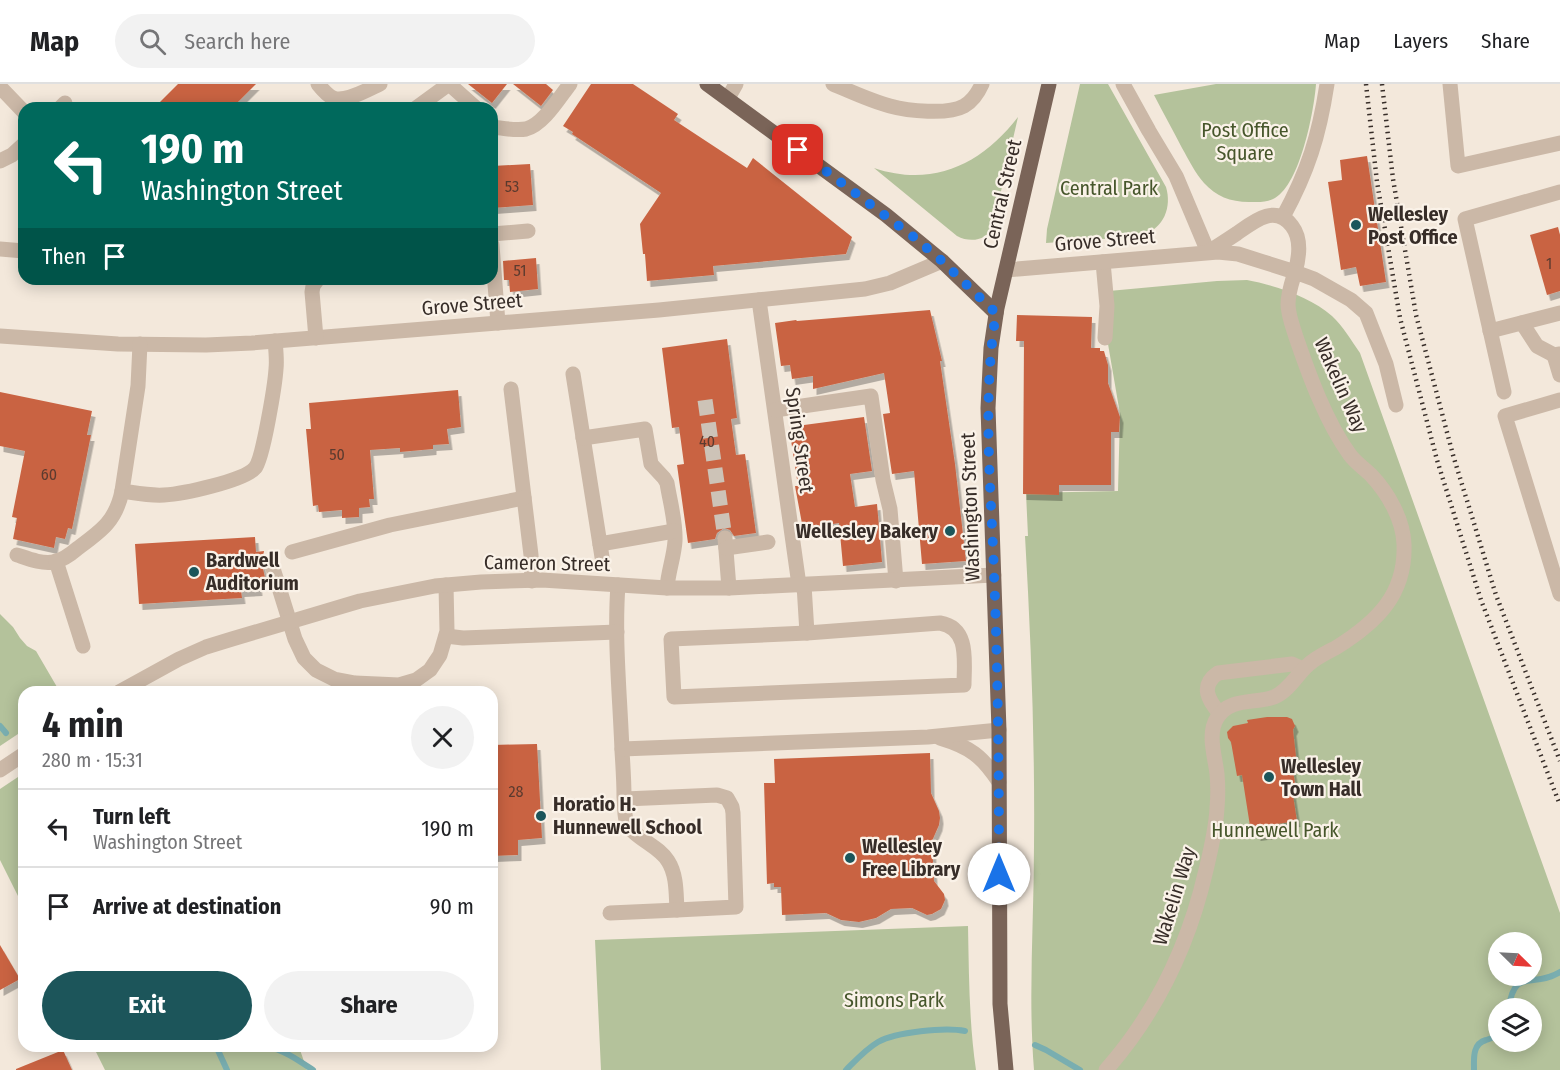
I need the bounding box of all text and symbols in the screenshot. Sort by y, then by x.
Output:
search box [115,14,535,68]
text: Map [30,25,79,58]
icon: search [136,25,169,58]
text: Search here [184,28,290,55]
text: Map [1324,28,1360,54]
text: Layers [1393,28,1448,54]
text: Share [1481,28,1530,54]
park label: Post Office Square [1201,118,1289,165]
text: 190 m [141,124,244,174]
pin [772,124,823,175]
icon: left [42,126,120,204]
icon: arrive [781,133,814,166]
street label: Central Street [978,136,1026,251]
text: Washington Street [141,175,343,207]
park label: Central Park [1060,176,1159,200]
house number: 53 [505,177,519,196]
place label: Wellesley Post Office [1368,202,1458,249]
marker: Wellesley Post Office [1349,218,1363,232]
street label: Grove Street [1054,224,1157,256]
icon: arrive [98,240,131,273]
text: Then [42,243,86,270]
house number: 1 [1546,254,1552,273]
house number: 51 [514,261,526,280]
street label: Grove Street [421,288,524,320]
street label: Wakelin Way [1309,334,1373,436]
street label: Spring Street [781,386,819,495]
house number: 40 [699,432,715,451]
street label: Washington Street [955,432,985,582]
house number: 50 [329,445,345,464]
house number: 60 [41,465,57,484]
place label: Wellesley Bakery [796,519,938,543]
marker: Wellesley Bakery [943,524,957,538]
place label: Bardwell Auditorium [205,548,299,595]
street label: Cameron Street [484,550,611,576]
marker: Bardwell Auditorium [187,565,201,579]
text: 4 min [42,703,124,747]
button: close [411,706,474,769]
text: 280 m · 15:31 [42,748,143,772]
place label: Wellesley Town Hall [1281,754,1362,801]
marker: Wellesley Town Hall [1262,770,1276,784]
house number: 28 [508,782,524,801]
place label: Horatio H. Hunnewell School [553,792,702,839]
text: Turn left [93,803,171,830]
marker: Horatio H. Hunnewell School [534,809,548,823]
icon: left [42,812,75,845]
text: 190 m [421,815,474,842]
park label: Hunnewell Park [1211,818,1339,842]
text: Washington Street [93,830,242,854]
place label: Wellesley Free Library [862,834,961,881]
position arrow [967,842,1031,906]
street label: Wakelin Way [1148,844,1200,948]
marker: Wellesley Free Library [843,851,857,865]
icon: arrive [42,890,75,923]
text: Arrive at destination [93,893,281,920]
text: 90 m [430,893,474,920]
north arrow [1488,932,1542,986]
map controls [1488,932,1542,1052]
button: Exit [42,971,252,1040]
button: Share [264,971,474,1040]
park label: Simons Park [844,988,945,1012]
button: layers [1488,998,1542,1052]

